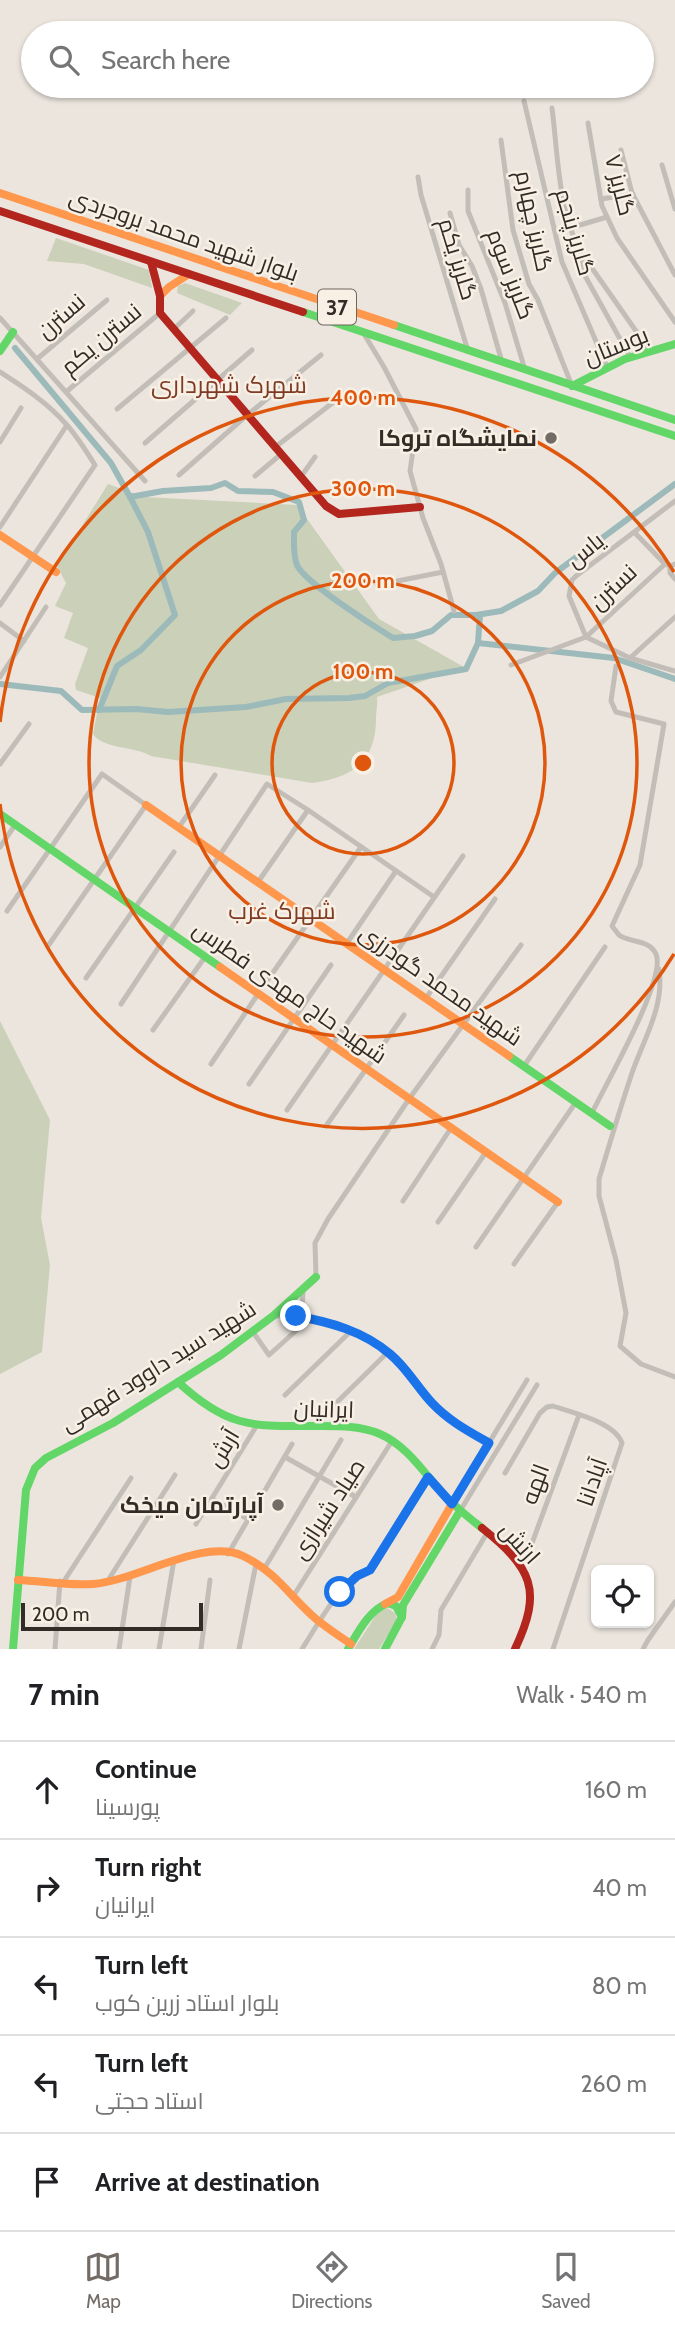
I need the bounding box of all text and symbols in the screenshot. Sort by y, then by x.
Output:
search box [21,21,654,98]
icon: search [45,41,83,79]
text: Search here [101,44,230,76]
street label: گلریز ۷ [599,152,641,218]
street label: گلریز چهارم [508,168,558,275]
street label: بلوار شهید محمد بروجردی [66,183,302,287]
street label: گلریز پنجم [547,185,601,279]
street label: گلریز یکم [430,215,484,304]
street label: گلریز سوم [479,225,541,324]
street label: نسترن [31,287,91,345]
road number: 37 [318,290,356,324]
street label: نسترن یکم [55,297,148,382]
street label: بوستان [580,320,652,372]
district label: شهرک شهرداری [151,370,307,399]
text: 400 m [330,385,396,410]
place label: نمایشگاه تروکا [378,424,537,452]
marker: نمایشگاه تروکا [543,430,559,446]
text: 300 m [331,476,395,501]
street label: یاس [560,526,610,574]
street label: نسترن [583,558,643,616]
text: 200 m [331,568,395,593]
text: 100 m [333,659,393,684]
centre of rings [351,751,375,775]
district label: شهرک غرب [228,896,336,925]
street label: شهید حاج مهدی فطرس [186,914,392,1071]
street label: شهید محمد گودرزی [354,918,528,1052]
street label: شهید سید داوود فهمی [55,1294,261,1438]
route end [280,1300,311,1331]
street label: ایرانیان [293,1394,355,1424]
street label: آرش [201,1424,245,1472]
street label: صیاد شیرازی [285,1453,371,1565]
street label: آپادانا [571,1454,614,1510]
street label: الهه [515,1460,555,1508]
place label: آپارتمان میخک [120,1491,265,1521]
marker: آپارتمان میخک [270,1497,286,1513]
street label: ارتش [494,1516,546,1570]
map controls [591,1565,654,1628]
button: locate [591,1565,654,1628]
route start [324,1576,355,1607]
scale bar [21,1600,203,1632]
text: 200 m [32,1603,89,1626]
text: 7 min [28,1676,100,1713]
text: Walk · 540 m [516,1681,647,1709]
text: Continue [95,1753,197,1785]
icon: ahead [28,1771,66,1809]
text: 160 m [585,1776,647,1804]
text: پورسینا [95,1793,160,1821]
text: Turn right [95,1851,201,1883]
icon: right [28,1869,66,1907]
text: 40 m [592,1874,647,1902]
text: ایرانیان [95,1891,155,1919]
text: Turn left [95,1949,188,1981]
icon: left [28,1967,66,2005]
text: 80 m [592,1972,647,2000]
text: بلوار استاد زرین کوب [95,1989,279,2017]
text: Turn left [95,2047,188,2079]
icon: left [28,2065,66,2103]
text: 260 m [580,2070,647,2098]
text: استاد حجتی [95,2087,204,2115]
icon: arrive [28,2163,66,2201]
text: Arrive at destination [95,2166,320,2198]
tab: Map [84,2248,122,2313]
tab: Directions [291,2248,372,2313]
tab: Saved [541,2248,591,2313]

